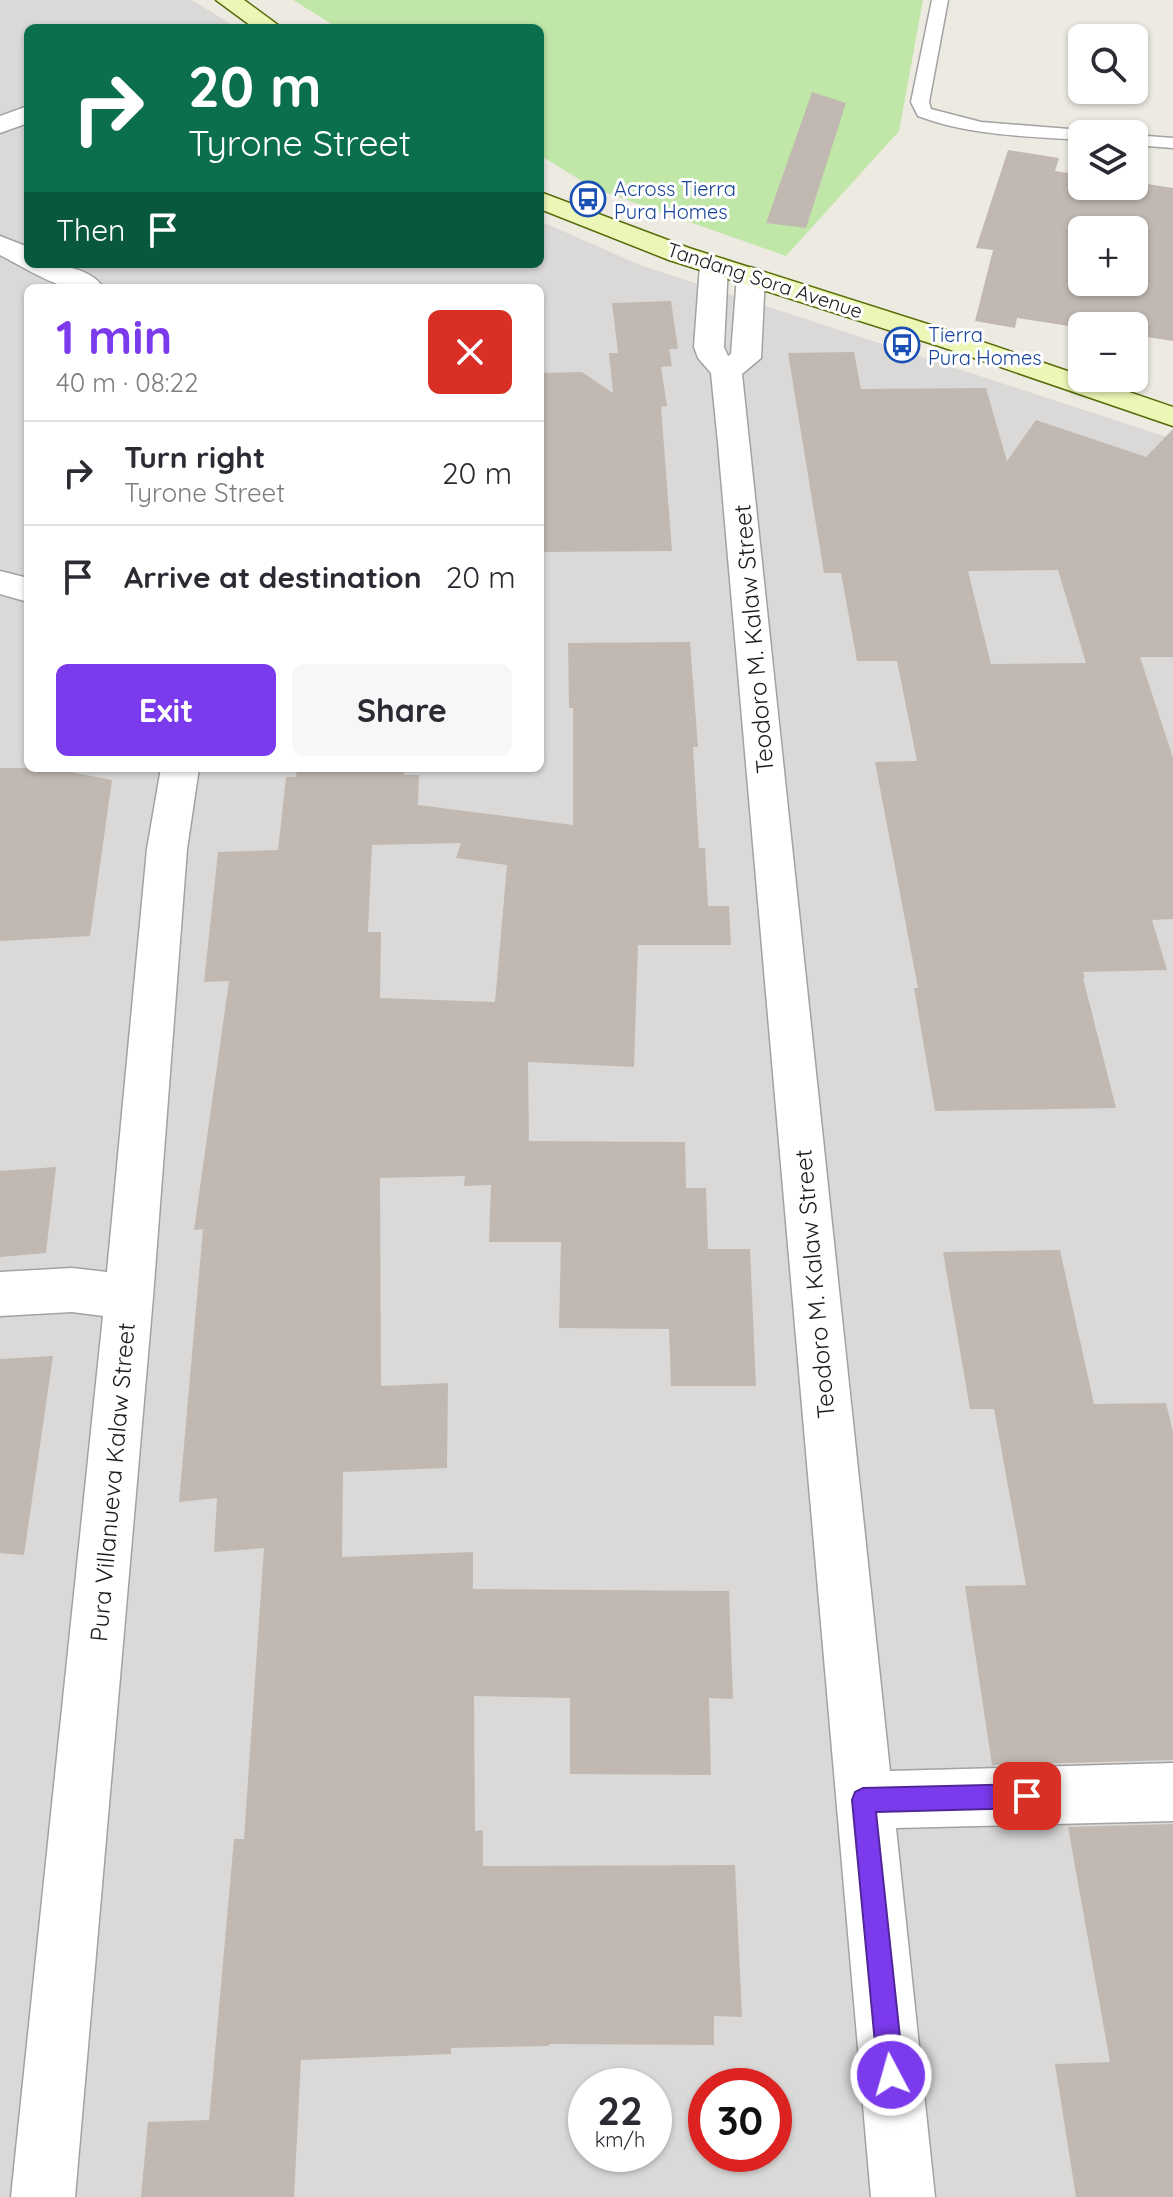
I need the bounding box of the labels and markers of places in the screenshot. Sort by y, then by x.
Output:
place label: Across Tierra Pura Homes [614,176,736,224]
bus stop icon: Across Tierra Pura Homes [569,180,607,218]
place label: Tierra Pura Homes [928,322,1042,370]
bus stop icon: Tierra Pura Homes [883,326,921,364]
pin [993,1762,1061,1830]

